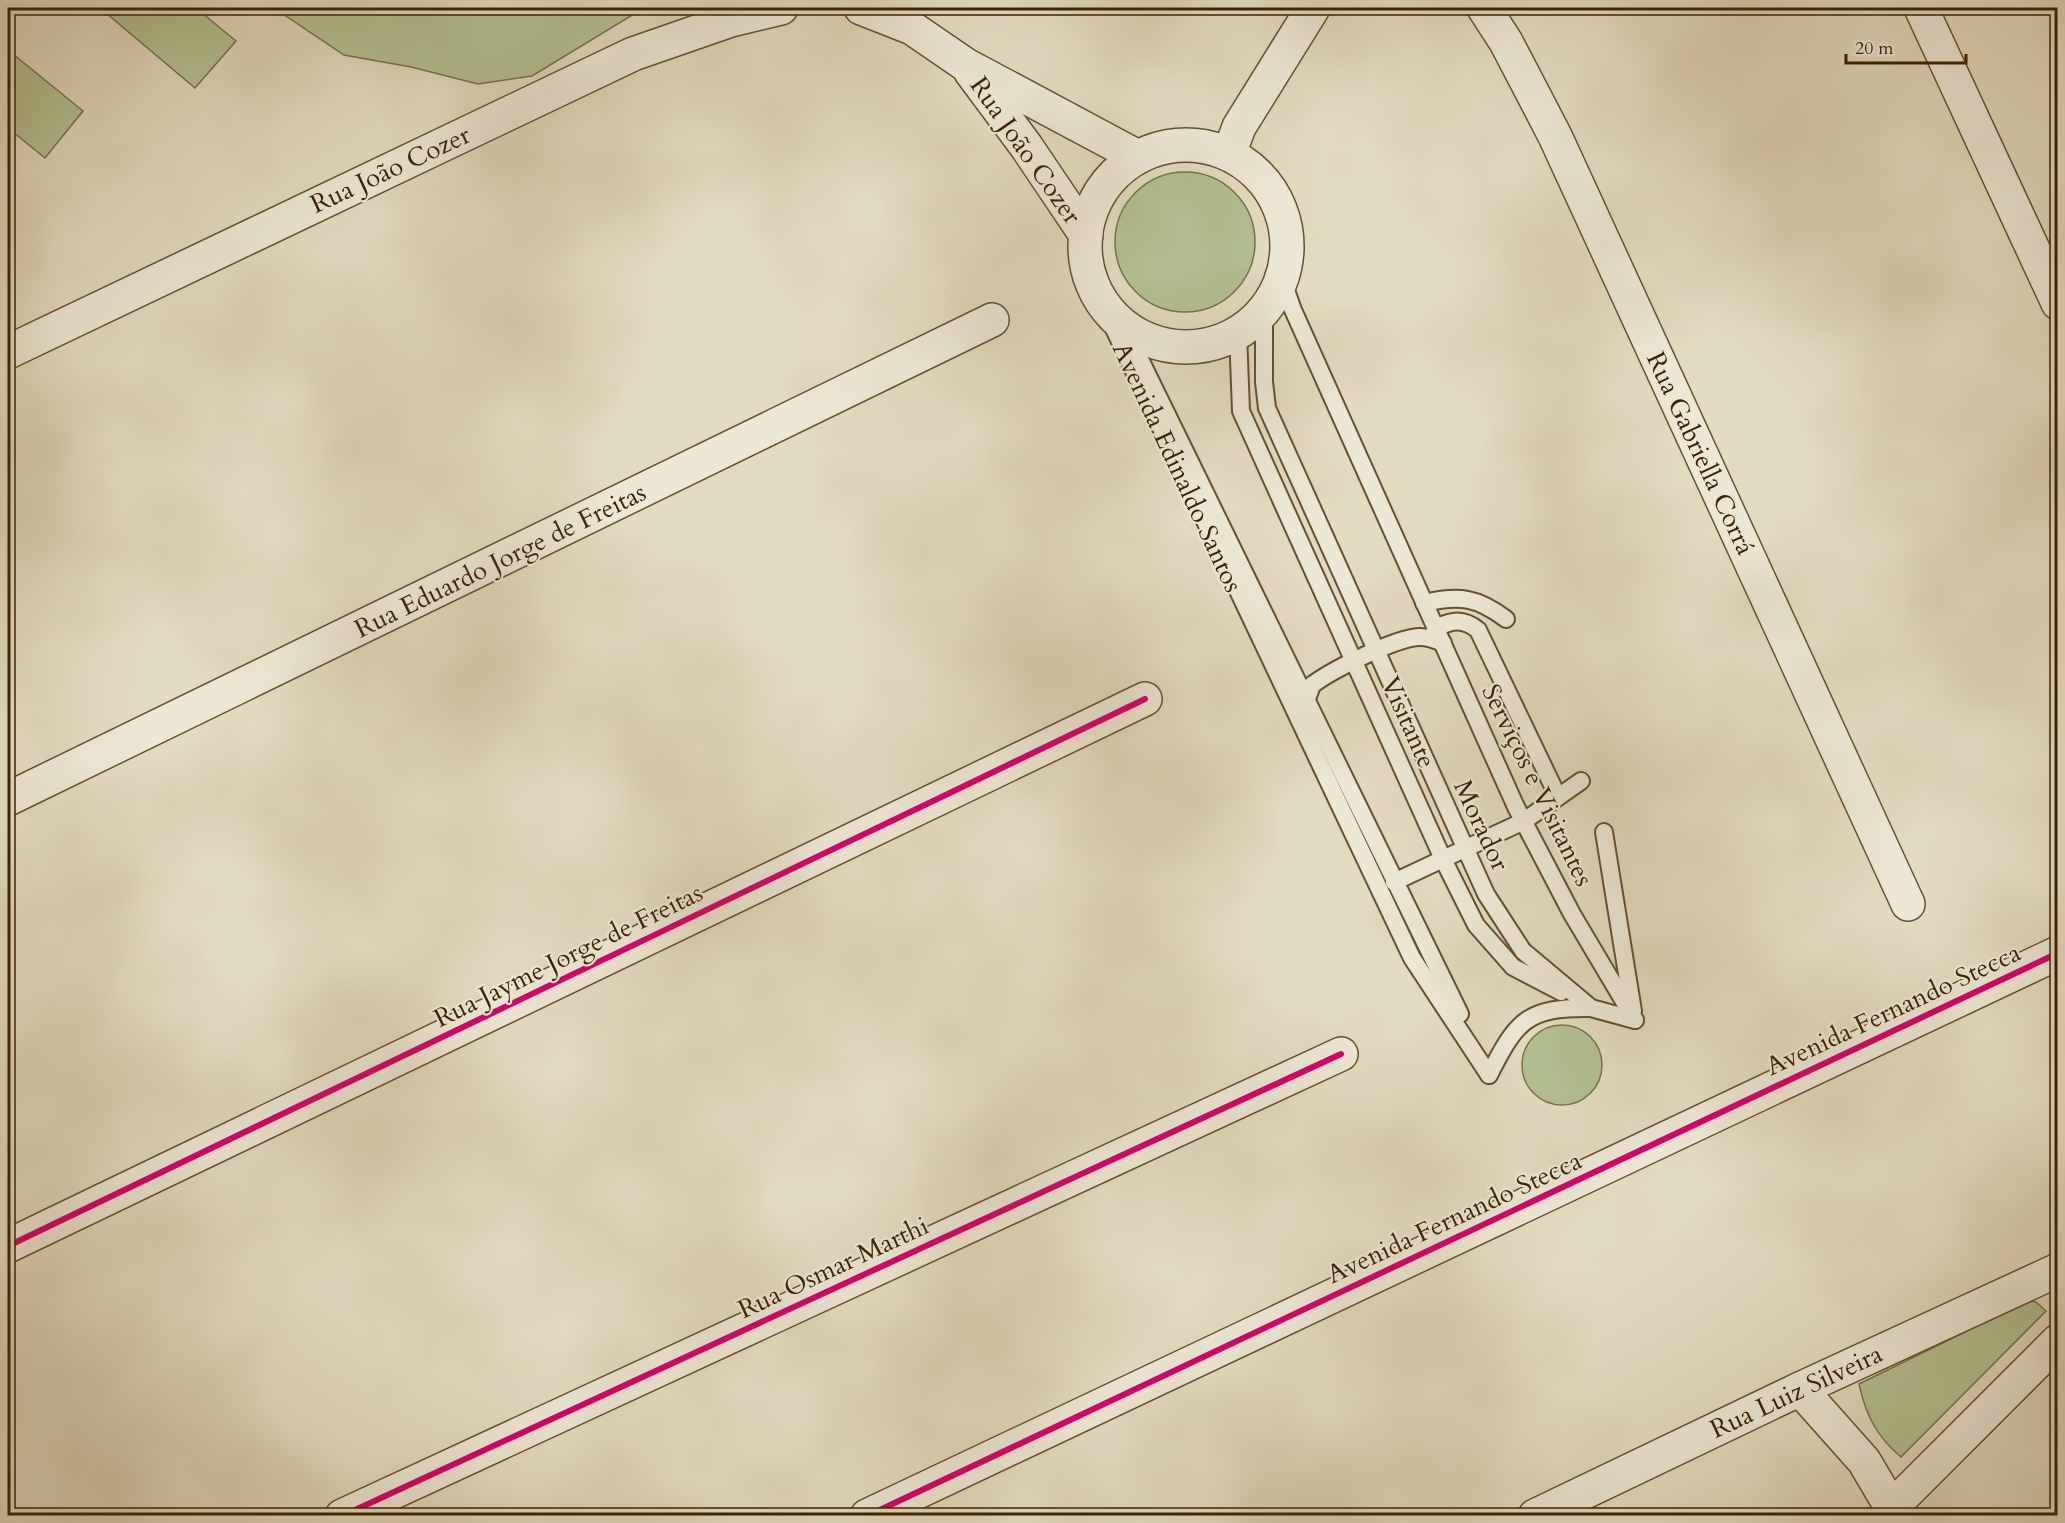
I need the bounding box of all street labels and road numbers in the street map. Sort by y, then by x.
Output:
street label: Rua João Cozer [962,70,1090,231]
street label: Rua João Cozer [305,117,476,222]
street label: Avenida Edinaldo Santos [1104,336,1251,598]
street label: Rua Gabriella Corrá [1638,346,1763,561]
street label: Rua Eduardo Jorge de Freitas [349,475,652,646]
street label: Visitante [1373,671,1444,773]
street label: Serviços e Visitantes [1473,678,1602,892]
street label: Morador [1445,774,1518,877]
street label: Rua Jayme Jorge de Freitas [428,875,708,1036]
street label: Avenida Fernando Stecca [1760,935,2026,1084]
street label: Avenida Fernando Stecca [1321,1143,1587,1292]
street label: Rua Osmar Marthi [732,1208,934,1327]
street label: Rua Luiz Silveira [1704,1336,1888,1447]

